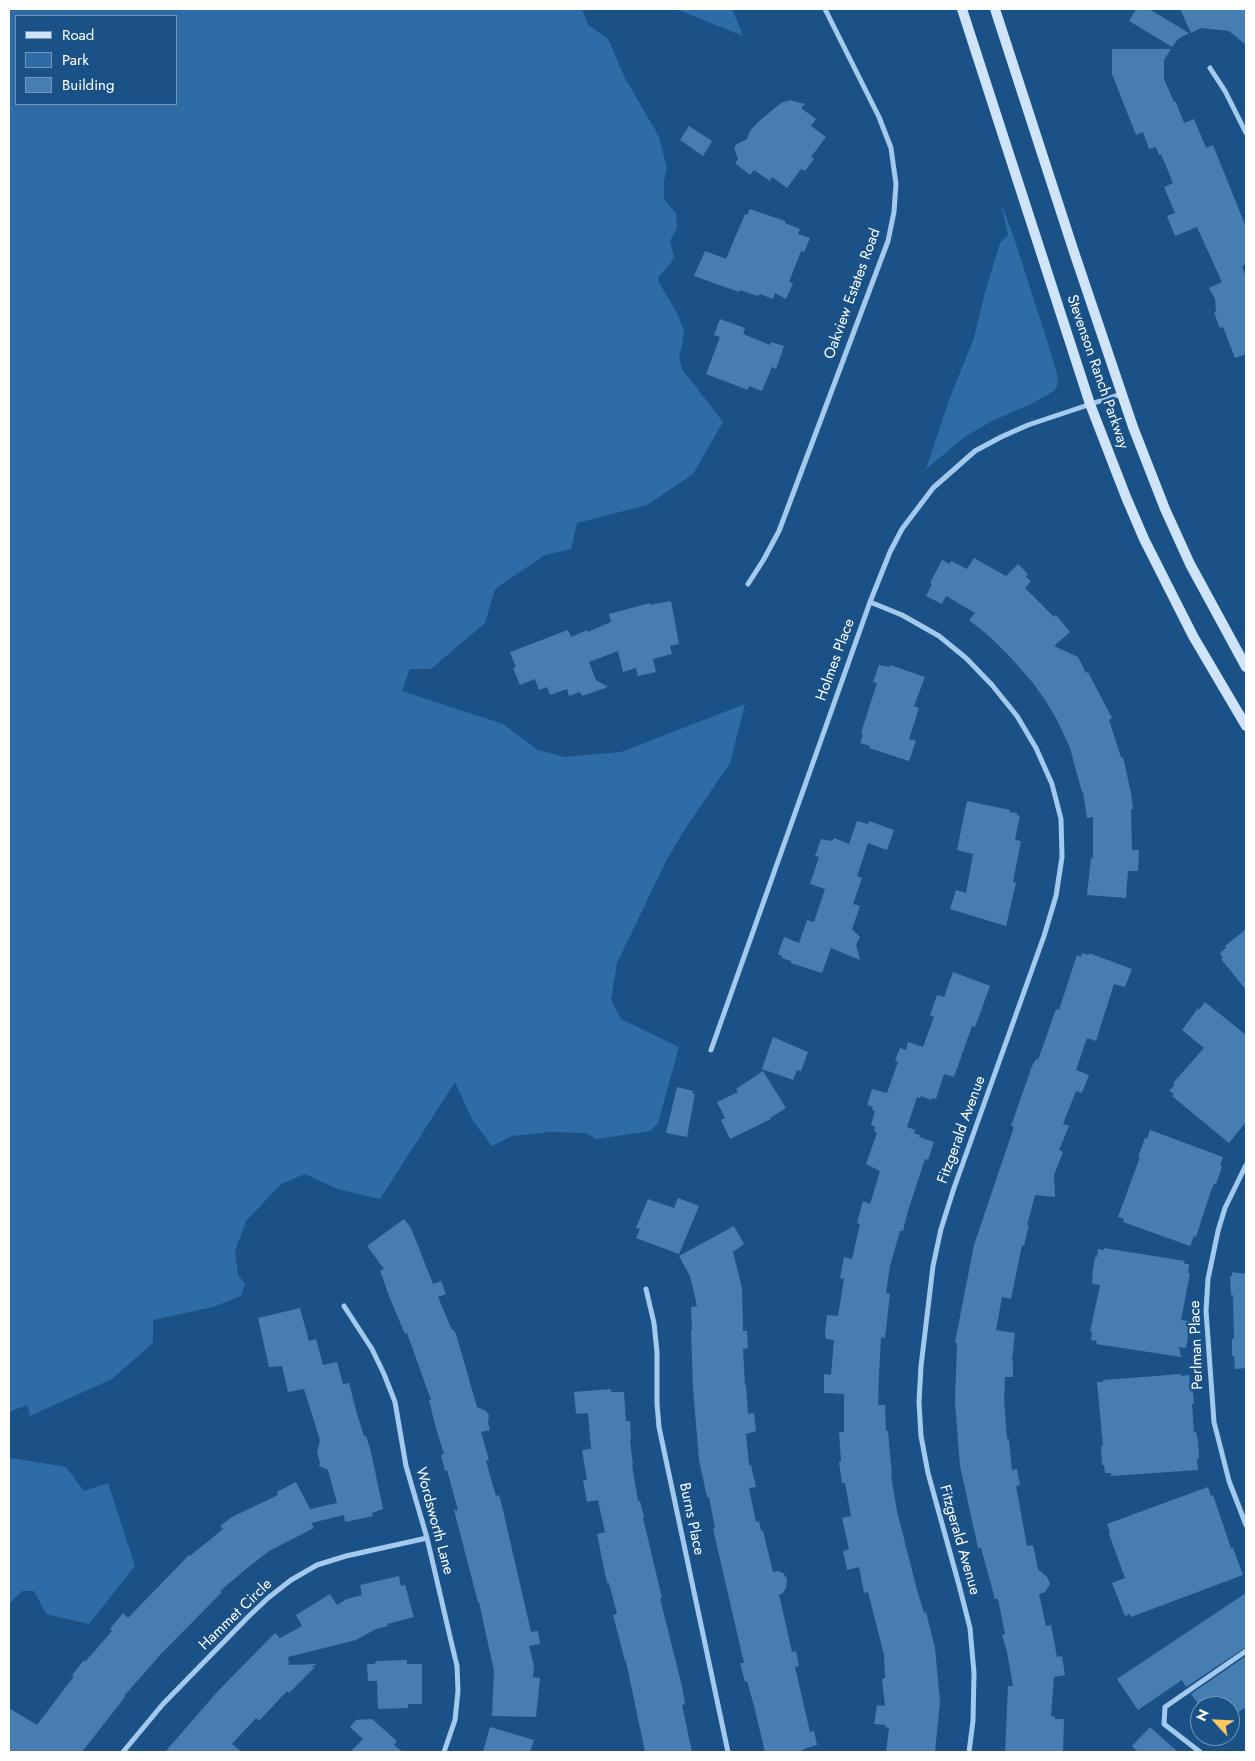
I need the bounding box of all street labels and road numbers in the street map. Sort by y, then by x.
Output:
street label: Oakview Estates Road [821,226,885,362]
street label: Stevenson Ranch Parkway [1062,293,1132,451]
street label: Holmes Place [813,616,859,704]
street label: Fitzgerald Avenue [934,1074,990,1186]
street label: Perlman Place [1186,1300,1208,1390]
street label: Wordsworth Lane [411,1465,457,1577]
street label: Burns Place [675,1481,707,1557]
street label: Fitzgerald Avenue [935,1483,983,1597]
street label: Hammet Circle [196,1576,276,1654]

